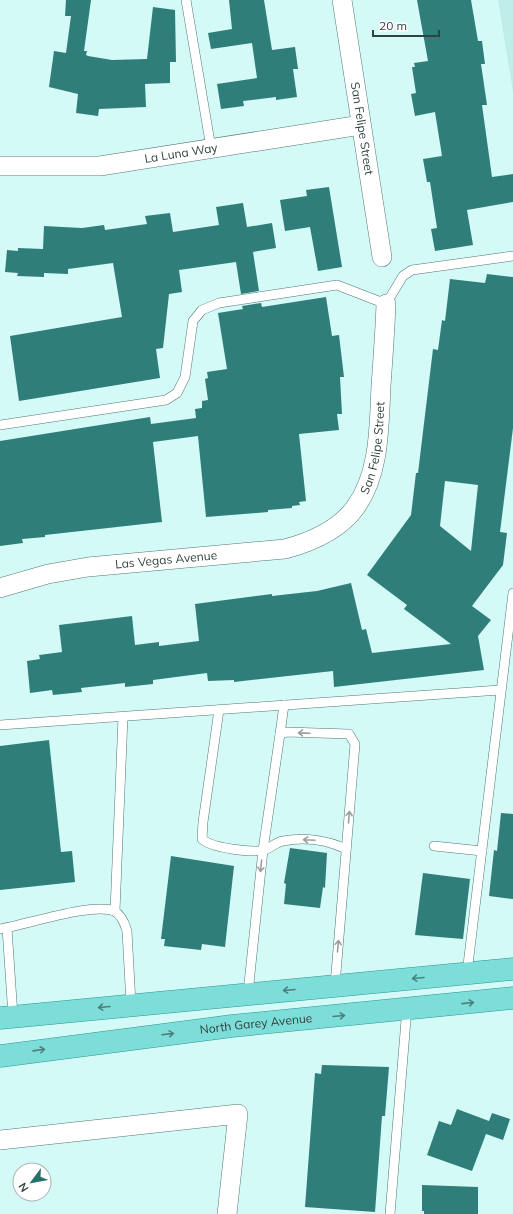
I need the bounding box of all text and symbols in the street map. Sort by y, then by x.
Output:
scale bar [373,12,439,38]
text: 20 m [379,18,407,33]
street label: San Felipe Street [348,81,377,176]
street label: La Luna Way [143,140,219,166]
street label: San Felipe Street [357,401,387,496]
street label: Las Vegas Avenue [114,547,218,571]
one-way arrow [298,729,311,736]
one-way arrow [345,811,352,824]
one-way arrow [303,836,316,843]
one-way arrow [257,859,265,872]
one-way arrow [334,940,342,953]
one-way arrow [412,974,425,981]
one-way arrow [283,986,296,993]
one-way arrow [461,999,474,1006]
one-way arrow [98,1003,111,1010]
street label: North Garey Avenue [199,1010,313,1037]
one-way arrow [332,1012,345,1020]
one-way arrow [161,1030,174,1038]
one-way arrow [32,1046,45,1054]
north arrow [12,1162,52,1202]
text: N [15,1180,32,1195]

